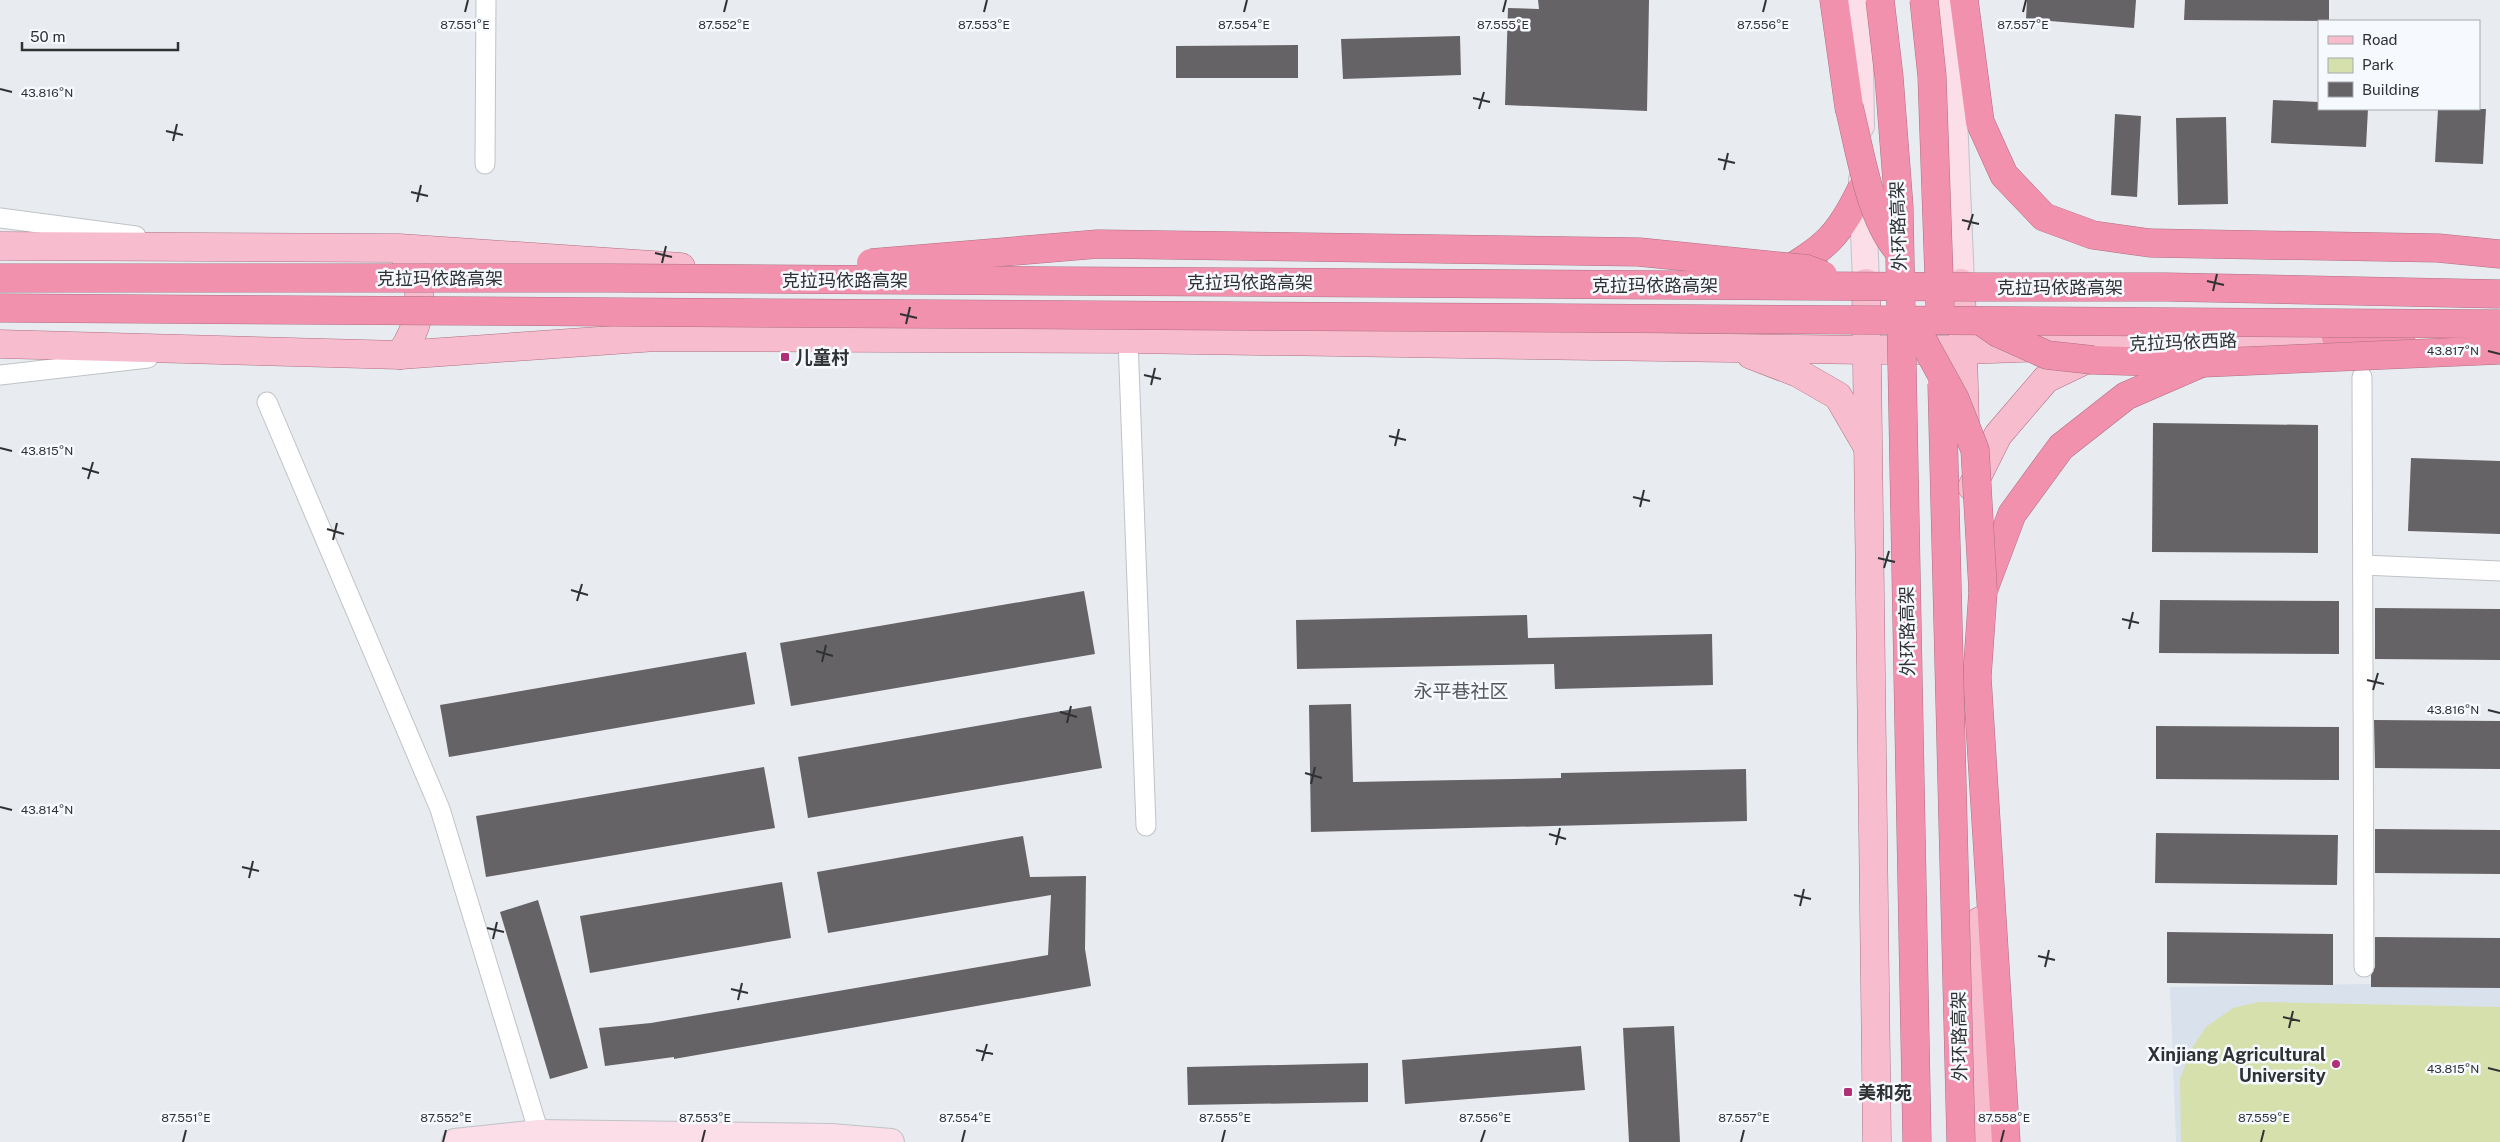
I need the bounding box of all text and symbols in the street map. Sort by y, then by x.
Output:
text: 87.551°E [440,18,490,32]
text: 87.552°E [698,18,750,32]
text: 87.553°E [958,18,1010,32]
text: 87.554°E [1218,18,1270,32]
text: 87.555°E [1477,18,1529,32]
text: 87.556°E [1737,18,1789,32]
text: 87.557°E [1997,18,2049,32]
scale bar [22,20,179,52]
legend [2318,20,2480,110]
text: 50 m [30,28,65,45]
text: Road [2362,31,2398,48]
text: Park [2362,56,2394,73]
text: Building [2362,81,2420,98]
text: 43.816°N [21,86,73,100]
street label: 外环路高架 [1886,181,1910,271]
street label: 克拉玛依路高架 [377,268,503,289]
street label: 克拉玛依路高架 [782,270,908,291]
street label: 克拉玛依路高架 [1187,272,1313,293]
street label: 克拉玛依路高架 [1592,275,1718,296]
street label: 克拉玛依路高架 [1997,277,2123,298]
street label: 克拉玛依西路 [2129,330,2237,354]
text: 43.817°N [2427,344,2479,358]
place label: 儿童村 [795,347,849,368]
marker: 儿童村 [779,351,791,363]
text: 43.815°N [21,444,73,458]
street label: 外环路高架 [1896,586,1918,676]
district label: 永平巷社区 [1413,680,1509,702]
text: 43.816°N [2427,703,2479,717]
text: 43.814°N [21,803,73,817]
street label: 外环路高架 [1948,991,1970,1081]
place label: Xinjiang Agricultural University [2148,1044,2326,1086]
marker: Xinjiang Agricultural University [2330,1058,2342,1070]
text: 43.815°N [2427,1062,2479,1076]
place label: 美和苑 [1858,1082,1912,1103]
marker: 美和苑 [1842,1086,1854,1098]
text: 87.551°E [161,1111,211,1125]
text: 87.552°E [420,1111,472,1125]
text: 87.553°E [679,1111,731,1125]
text: 87.554°E [939,1111,991,1125]
text: 87.555°E [1199,1111,1251,1125]
text: 87.556°E [1459,1111,1511,1125]
text: 87.557°E [1718,1111,1770,1125]
text: 87.558°E [1978,1111,2030,1125]
text: 87.559°E [2238,1111,2290,1125]

